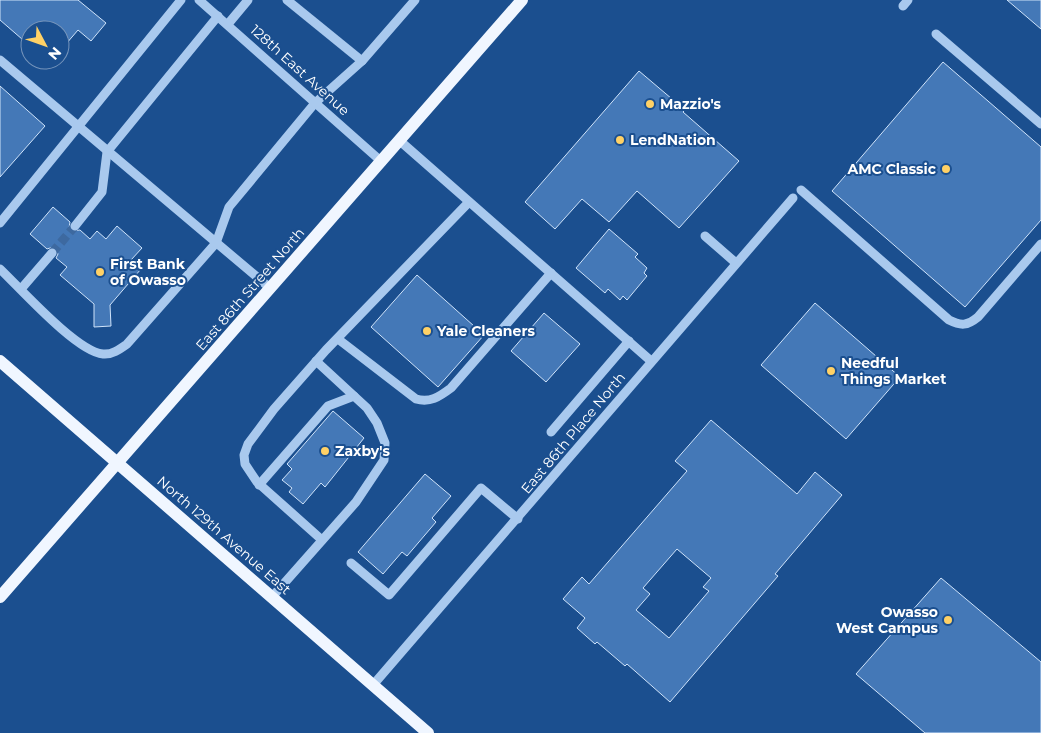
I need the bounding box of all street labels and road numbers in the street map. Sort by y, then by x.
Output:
street label: 128th East Avenue [247,21,353,119]
street label: East 86th Street North [192,224,308,354]
street label: East 86th Place North [517,369,629,497]
street label: North 129th Avenue East [153,472,295,598]

